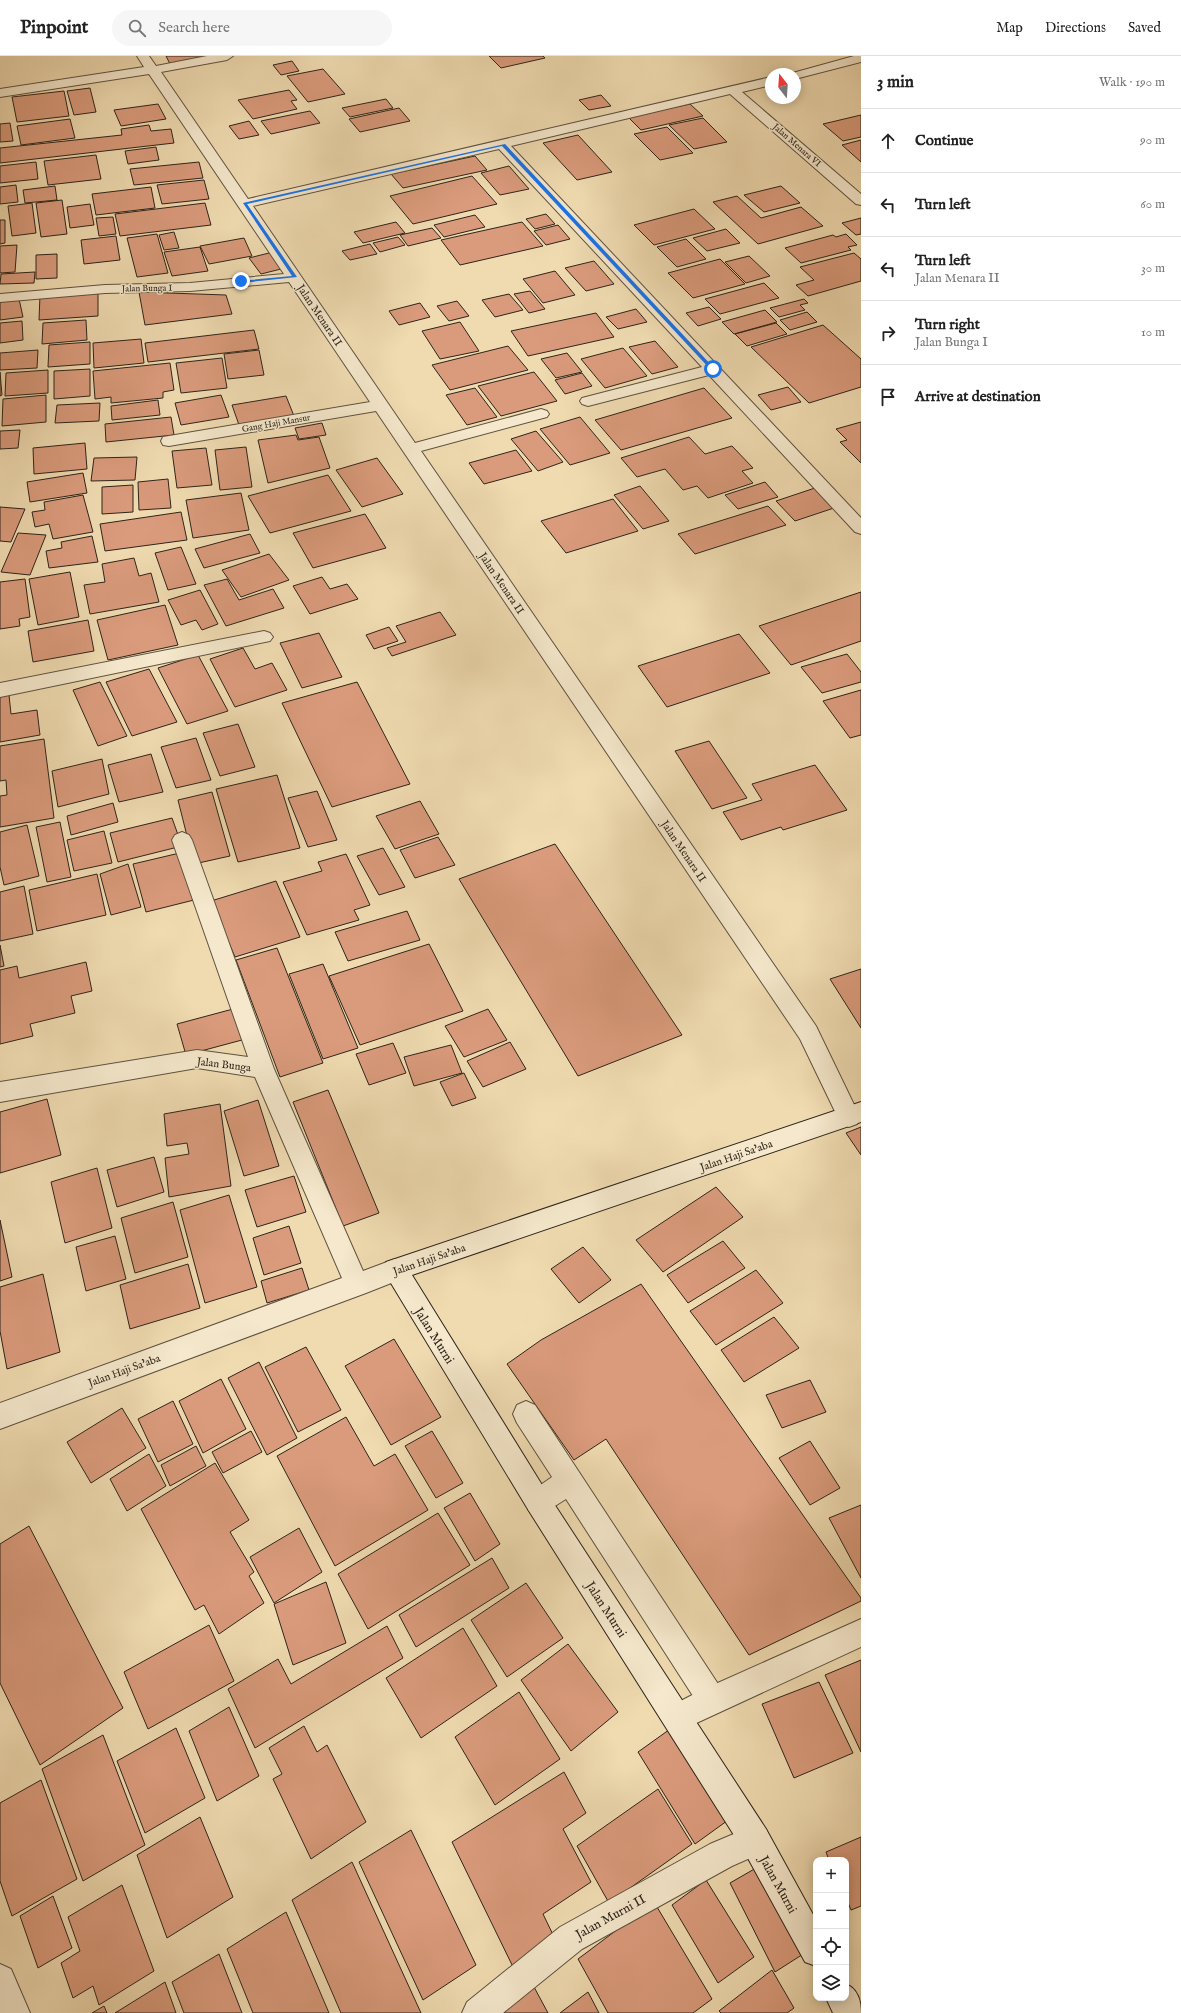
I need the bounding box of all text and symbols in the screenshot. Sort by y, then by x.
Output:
search box [112,10,392,46]
text: Pinpoint [20,16,88,40]
icon: search [126,17,148,39]
text: Search here [158,18,230,37]
text: Map [996,19,1023,37]
text: Directions [1045,19,1106,37]
text: Saved [1128,19,1161,37]
north arrow [765,68,801,104]
text: 3 min [877,72,914,93]
text: Walk · 190 m [1099,74,1165,91]
street label: Jalan Menara VI [769,121,823,169]
icon: ahead [877,130,899,152]
text: Continue [915,131,973,150]
text: 90 m [1140,132,1165,149]
icon: left [877,194,899,216]
text: Turn left [915,195,971,214]
text: 60 m [1140,196,1165,213]
text: Turn left [915,251,971,270]
icon: left [877,258,899,280]
text: 30 m [1141,260,1165,277]
text: Jalan Menara II [915,270,1000,287]
route end [232,272,250,290]
street label: Jalan Menara II [292,280,345,349]
street label: Jalan Bunga I [121,283,172,294]
text: Turn right [915,315,980,334]
icon: right [877,322,899,344]
text: 10 m [1141,324,1165,341]
text: Jalan Bunga I [915,334,988,351]
route start [704,360,722,378]
icon: arrive [877,386,899,408]
text: Arrive at destination [915,387,1041,406]
street label: Gang Haji Mansur [241,412,312,435]
street label: Jalan Menara II [474,548,527,617]
street label: Jalan Menara II [656,816,709,885]
street label: Jalan Bunga [194,1054,252,1075]
street label: Jalan Haji Sa'aba [696,1137,775,1176]
street label: Jalan Haji Sa'aba [389,1241,468,1280]
street label: Jalan Murni [409,1303,458,1368]
street label: Jalan Haji Sa'aba [84,1351,163,1391]
street label: Jalan Murni [580,1577,630,1642]
street label: Jalan Murni [754,1851,801,1917]
map controls [813,1857,849,2001]
button: + [813,1857,849,1893]
street label: Jalan Murni II [571,1891,649,1945]
button: − [813,1893,849,1929]
button: locate [813,1929,849,1965]
button: layers [813,1965,849,2001]

